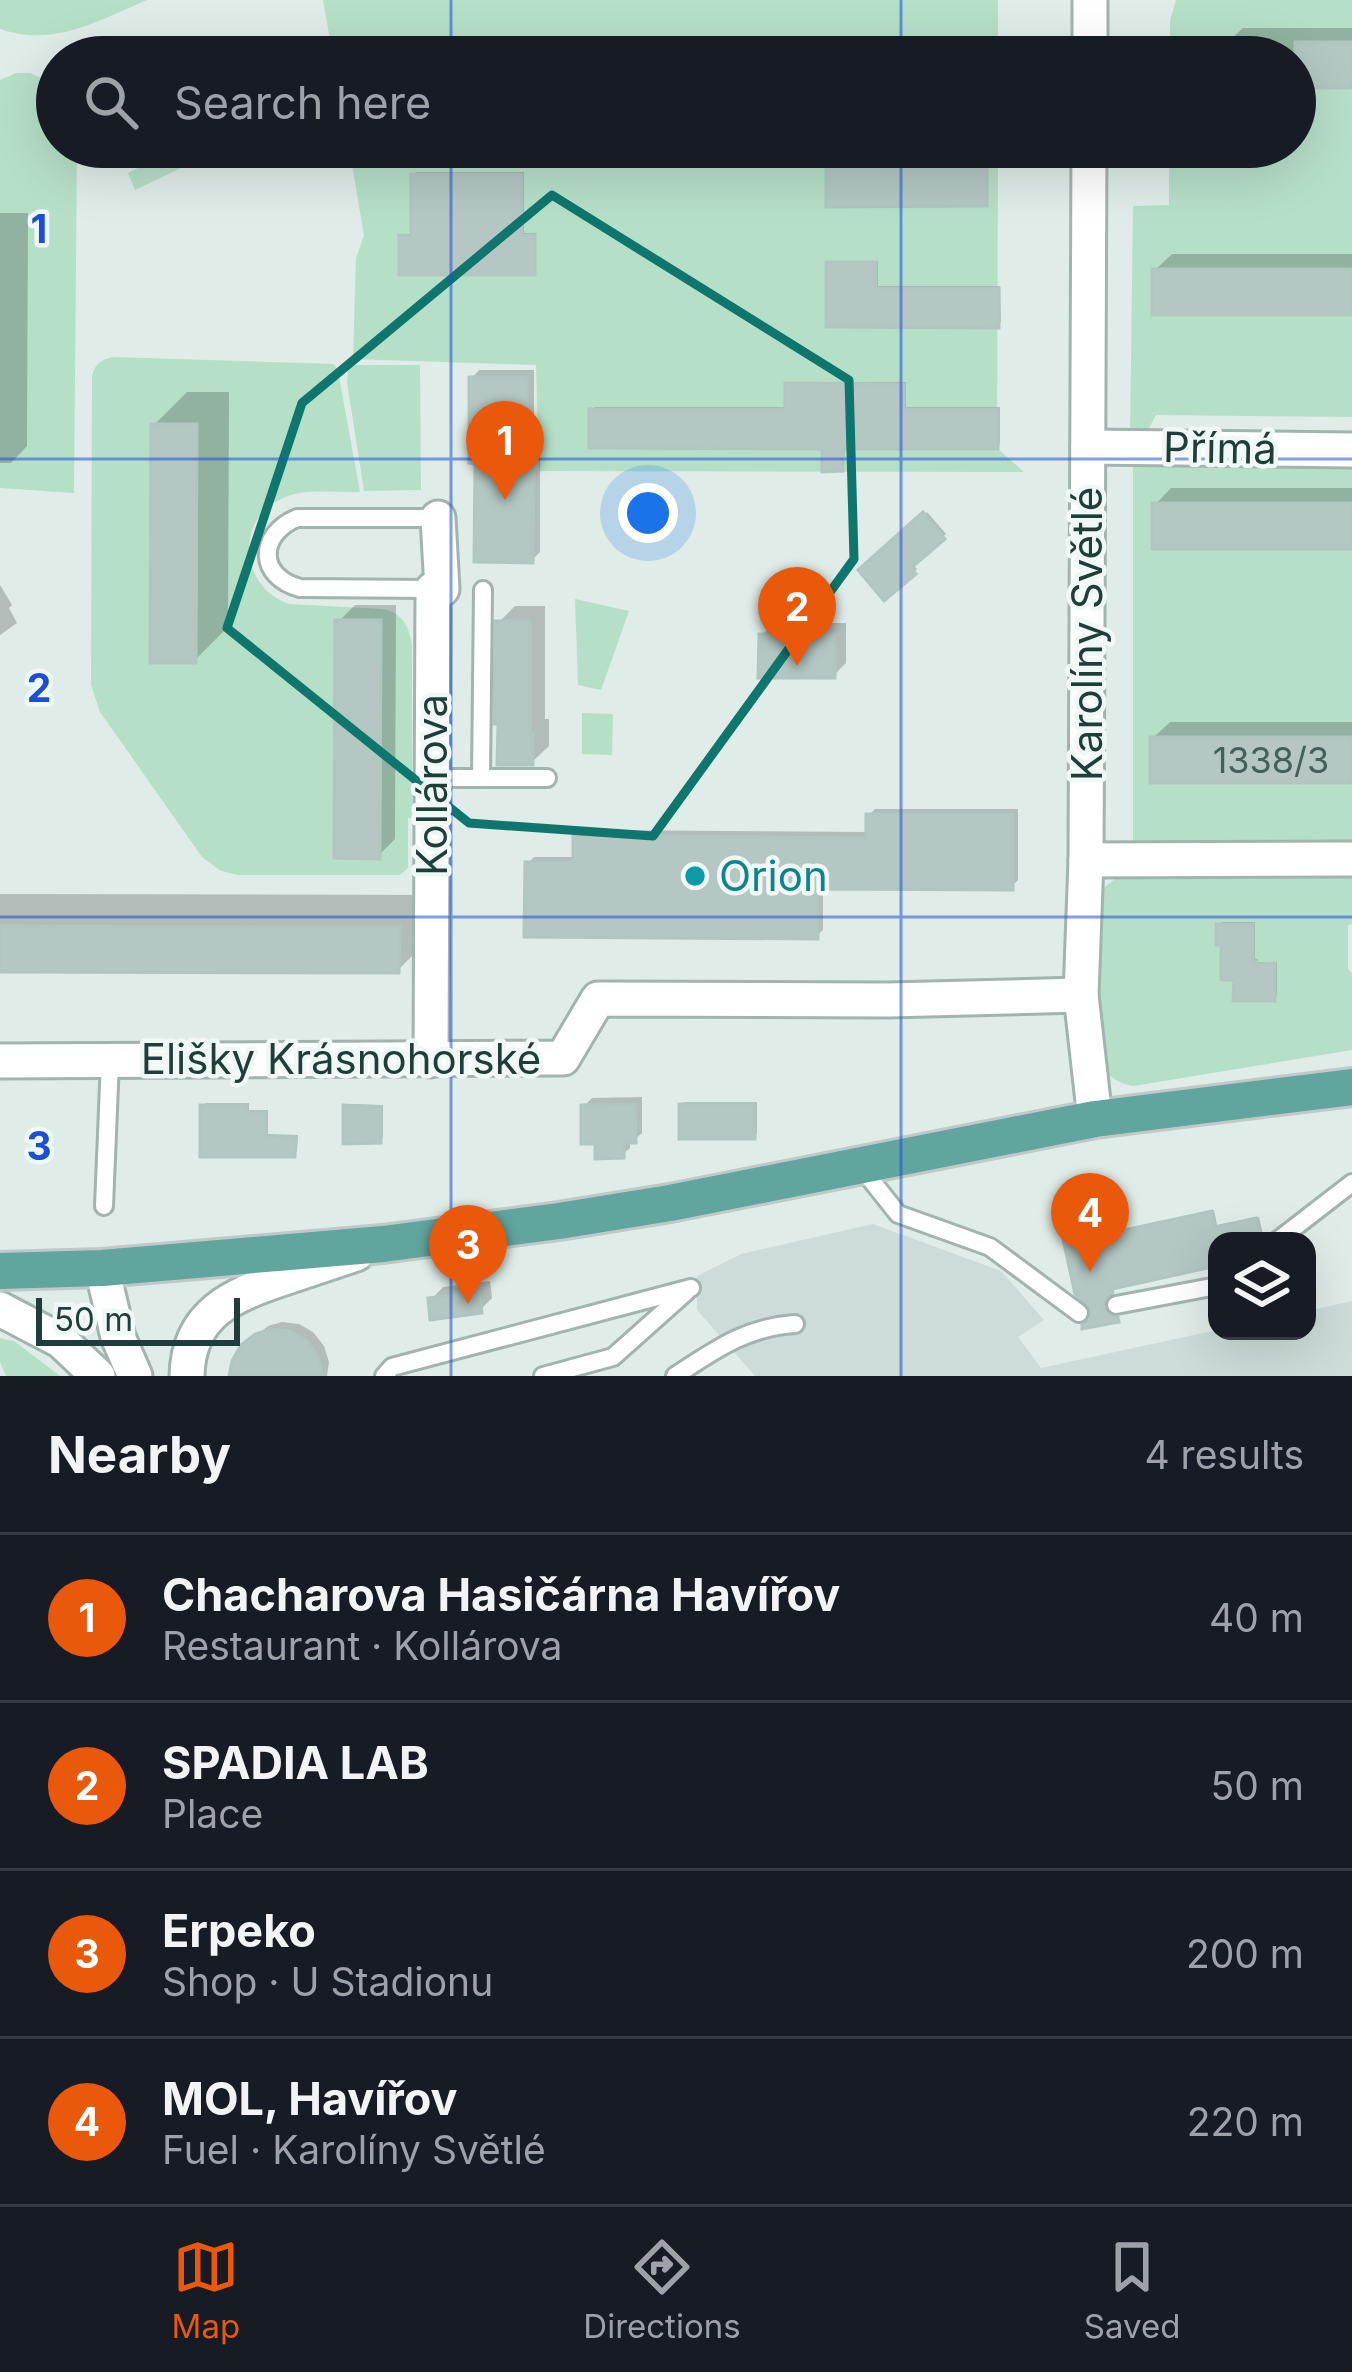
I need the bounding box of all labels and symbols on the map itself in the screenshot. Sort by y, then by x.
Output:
text: 1 [31,205,47,252]
pin: 1 [466,401,544,500]
street label: Přímá [1163,421,1277,474]
your location [618,483,678,543]
street label: Karolíny Světlé [1061,487,1112,781]
pin: 2 [758,567,836,666]
text: 2 [27,664,51,711]
street label: Kollárova [406,694,457,876]
house number: 1338/3 [1213,738,1329,782]
place label: Orion [719,850,828,901]
marker: Orion [682,863,708,889]
street label: Elišky Krásnohorské [141,1033,541,1084]
text: 3 [26,1122,52,1169]
pin: 4 [1051,1173,1129,1272]
pin: 3 [429,1205,507,1304]
scale bar [36,1292,240,1345]

